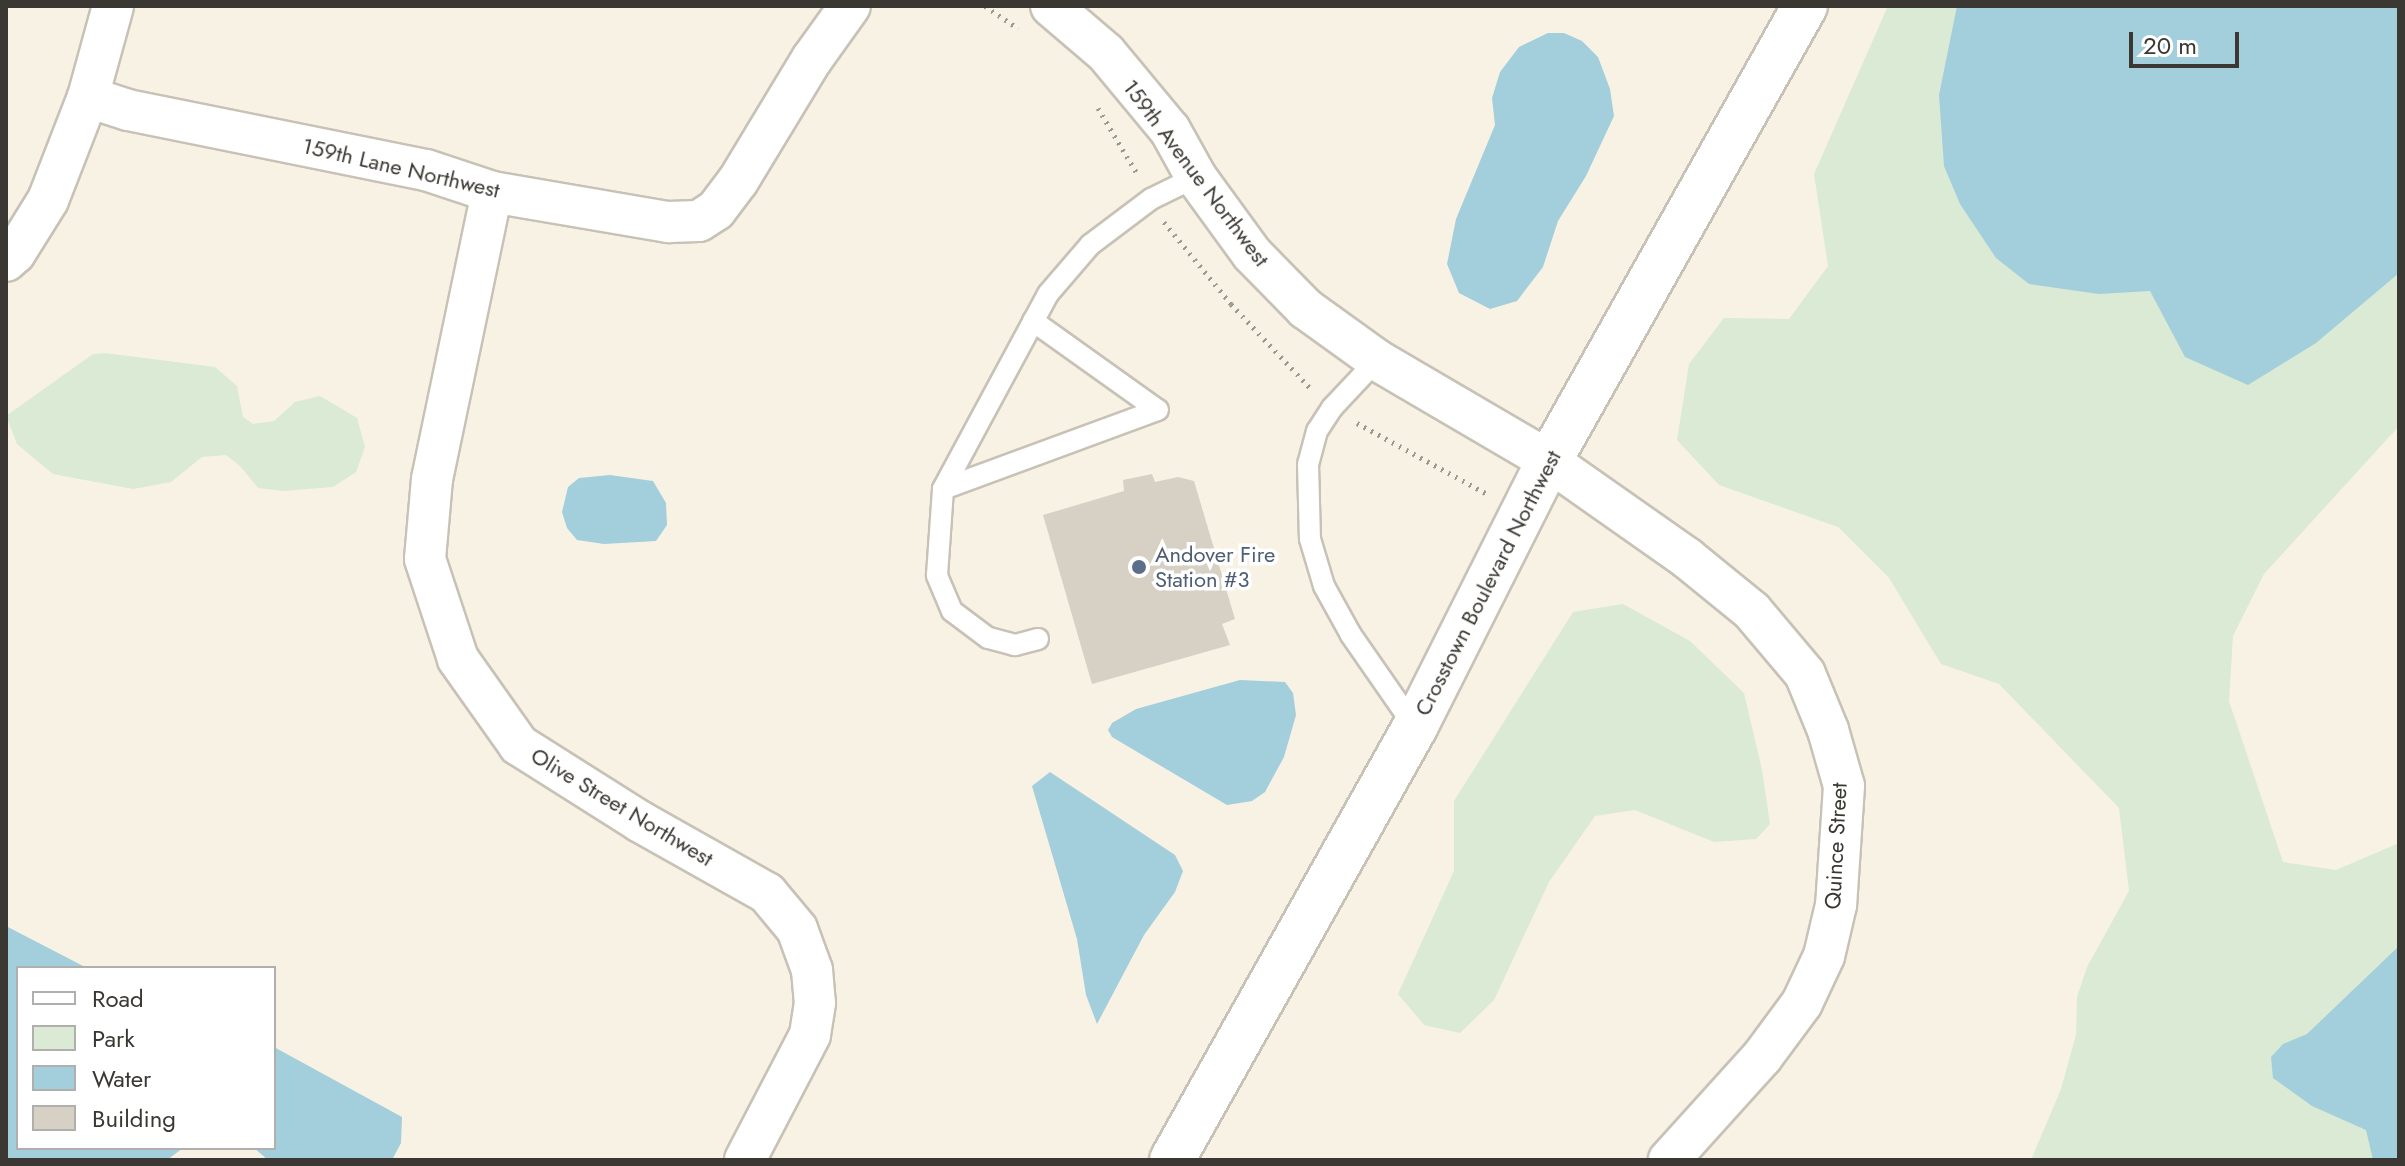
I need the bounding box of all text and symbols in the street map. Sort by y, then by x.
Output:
scale bar [2133,16,2243,66]
text: 20 m [2143,28,2197,63]
street label: 159th Avenue Northwest [1117,74,1275,272]
street label: 159th Lane Northwest [300,132,502,204]
street label: Crosstown Boulevard Northwest [1409,446,1567,720]
place label: Andover Fire Station #3 [1155,541,1275,592]
marker: Andover Fire Station #3 [1130,558,1148,576]
street label: Olive Street Northwest [526,742,718,872]
street label: Quince Street [1819,782,1853,910]
legend [16,966,276,1150]
text: Road [92,981,144,1016]
text: Park [92,1021,135,1056]
text: Water [92,1061,151,1096]
text: Building [92,1101,176,1136]

